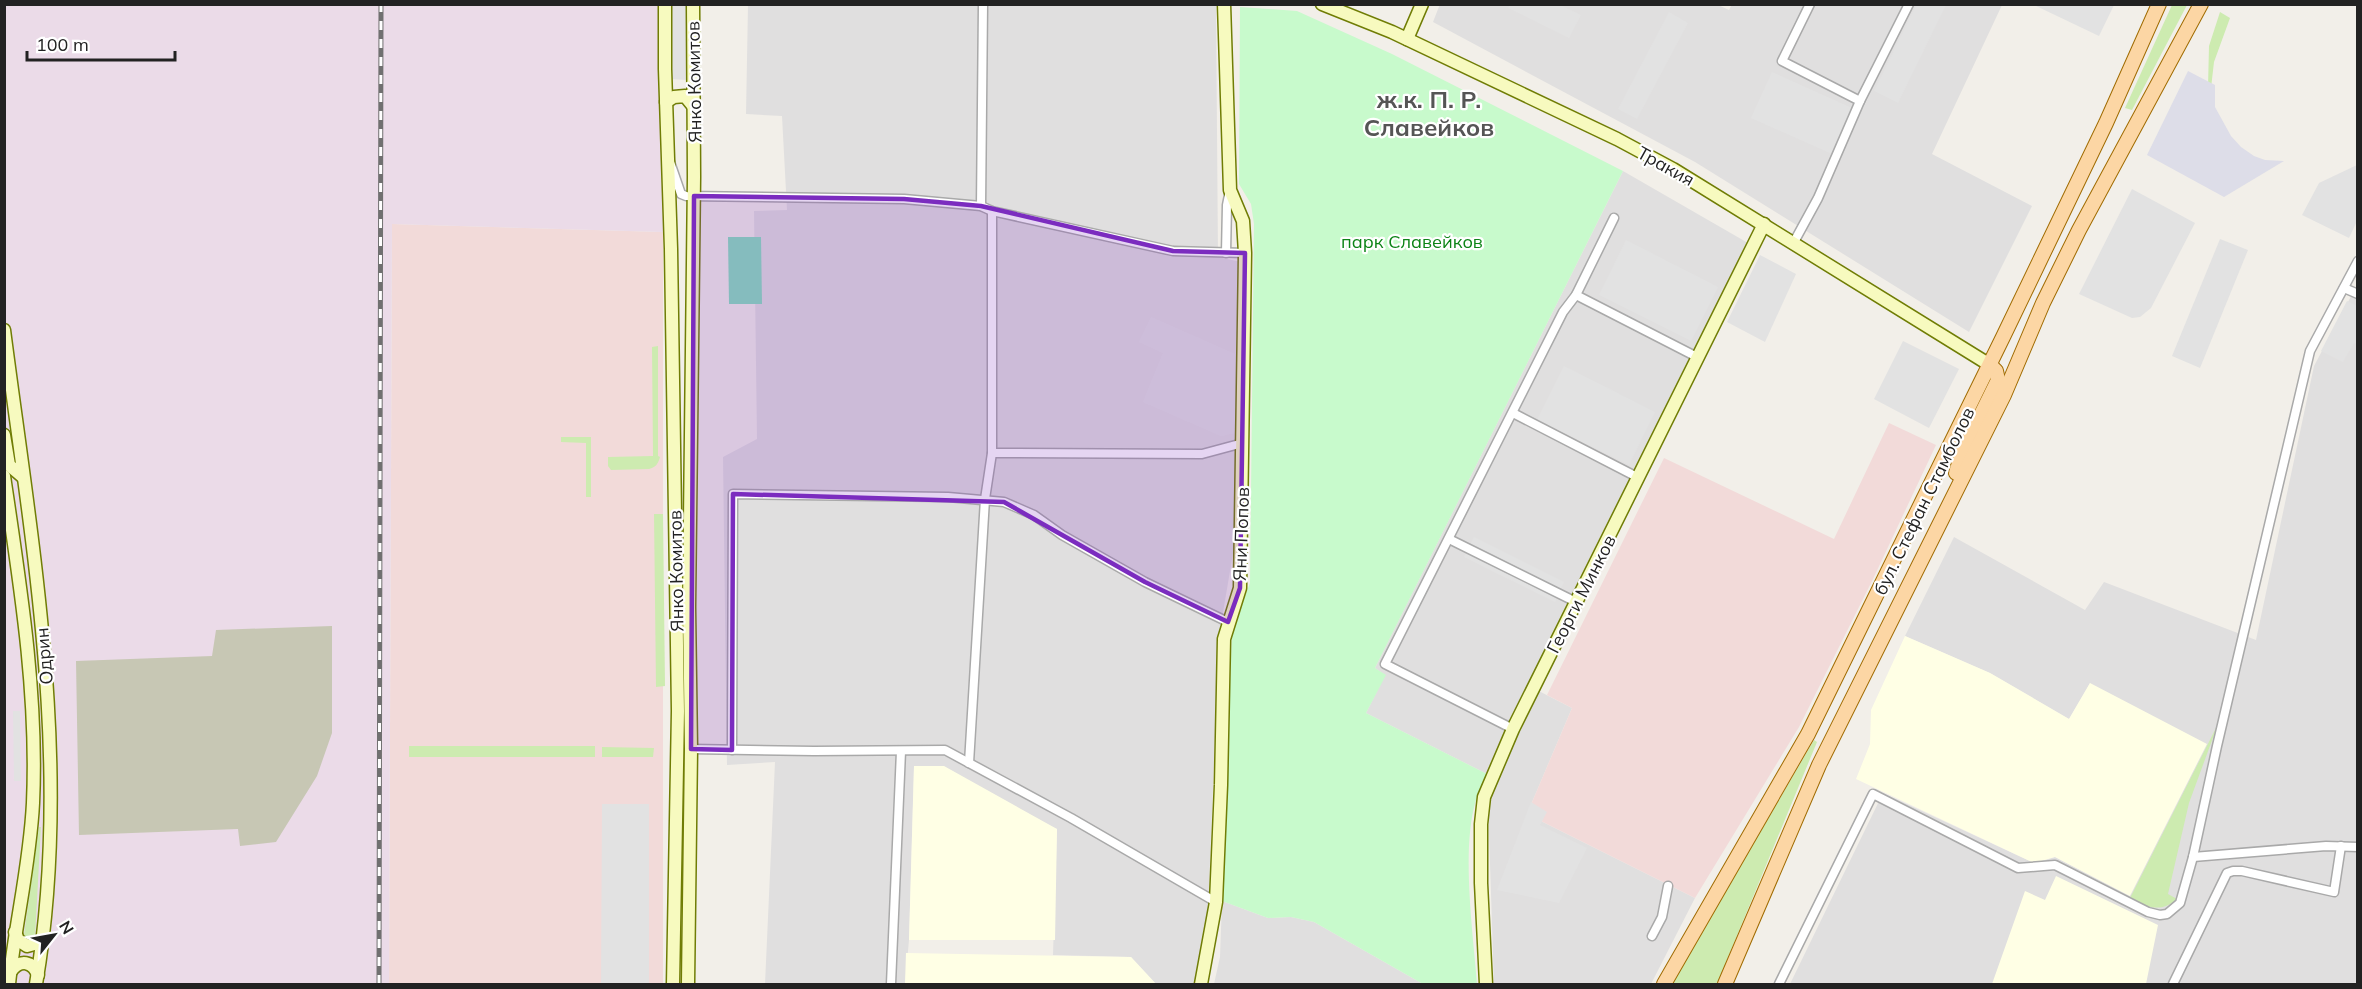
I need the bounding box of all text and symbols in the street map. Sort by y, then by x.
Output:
street label: Янко Комитов [681,21,707,143]
scale bar [27,24,176,62]
text: 100 m [36,33,89,56]
district label: ж.к. П. Р. Славейков [1364,84,1494,142]
street label: Тракия [1633,141,1699,191]
park label: парк Славейков [1341,230,1483,253]
street label: бул. Стефан Стамболов [1869,403,1979,599]
street label: Яни Попов [1228,487,1254,581]
street label: Янко Комитов [663,510,689,632]
street label: Георги Минков [1541,531,1621,657]
street label: Одрин [30,627,58,685]
north arrow [24,905,84,965]
text: N [55,917,79,938]

